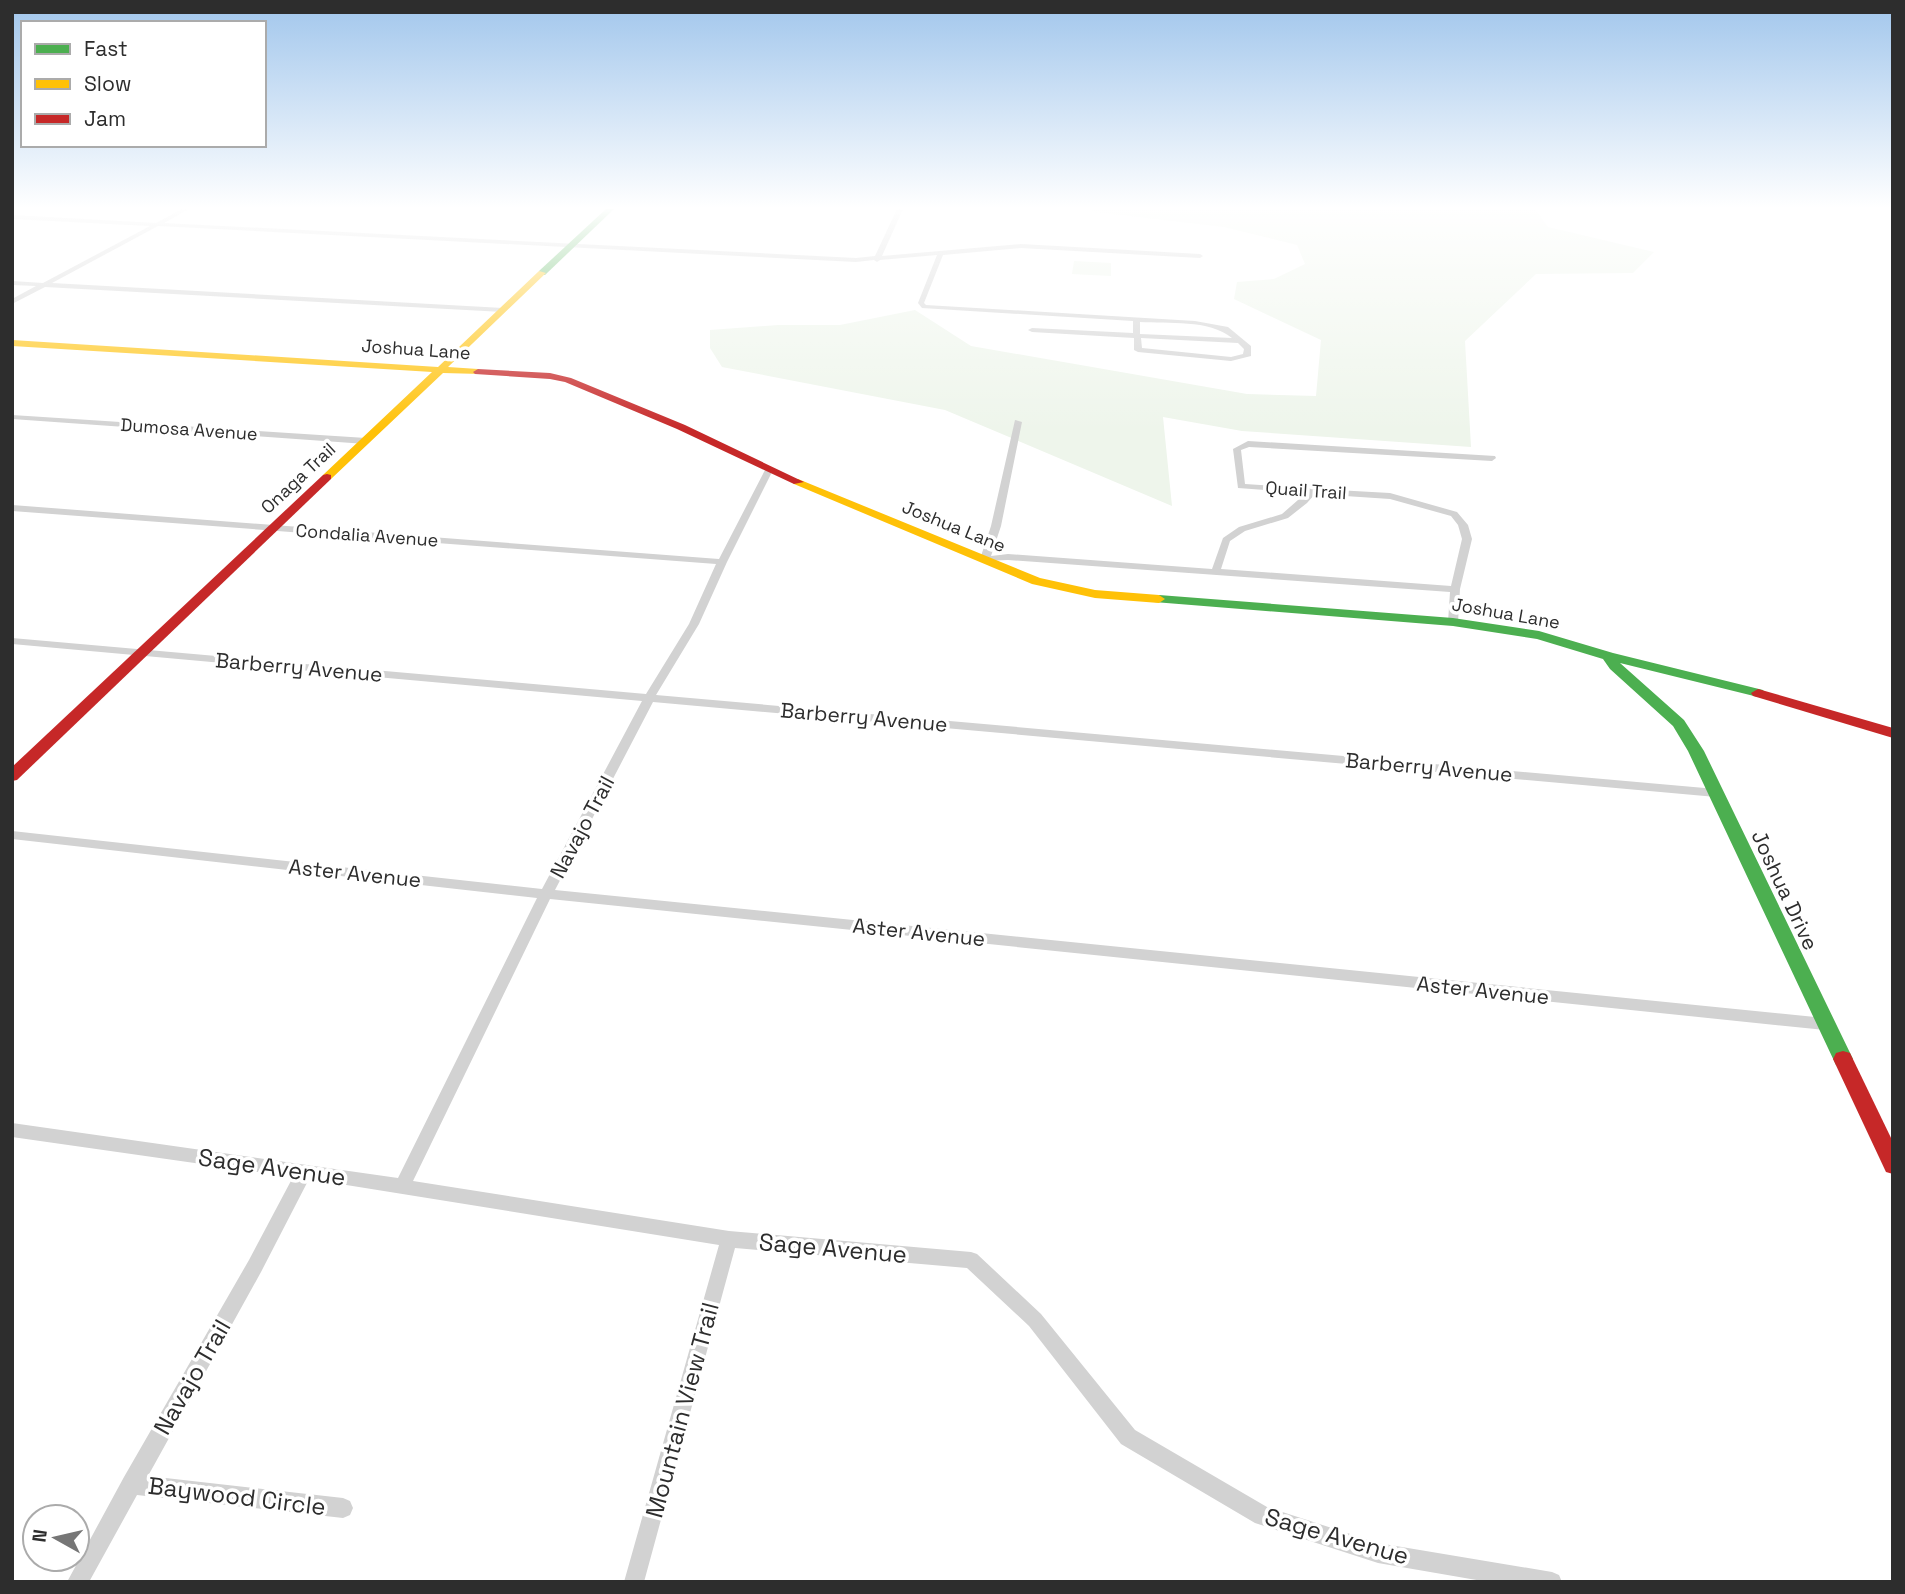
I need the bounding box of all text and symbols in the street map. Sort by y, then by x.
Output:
legend [21,21,266,147]
text: Fast [84,35,128,62]
text: Slow [84,70,132,97]
text: Jam [84,105,126,132]
street label: Joshua Lane [361,334,471,364]
street label: Dumosa Avenue [120,413,258,445]
street label: Onaga Trail [256,437,340,519]
street label: Quail Trail [1265,476,1347,504]
street label: Joshua Lane [899,495,1009,557]
street label: Condalia Avenue [295,519,439,551]
street label: Joshua Lane [1450,592,1562,634]
street label: Barberry Avenue [214,646,384,688]
street label: Barberry Avenue [779,696,949,738]
street label: Barberry Avenue [1344,746,1514,788]
street label: Navajo Trail [544,771,620,883]
street label: Joshua Drive [1745,826,1825,954]
street label: Aster Avenue [287,853,423,893]
street label: Aster Avenue [851,912,987,952]
street label: Aster Avenue [1415,970,1551,1010]
street label: Sage Avenue [196,1141,348,1193]
street label: Sage Avenue [758,1226,908,1270]
street label: Mountain View Trail [638,1299,726,1521]
street label: Navajo Trail [147,1314,237,1440]
street label: Baywood Circle [146,1470,328,1522]
street label: Sage Avenue [1261,1501,1413,1571]
north arrow [21,1503,91,1573]
text: N [26,1528,53,1544]

